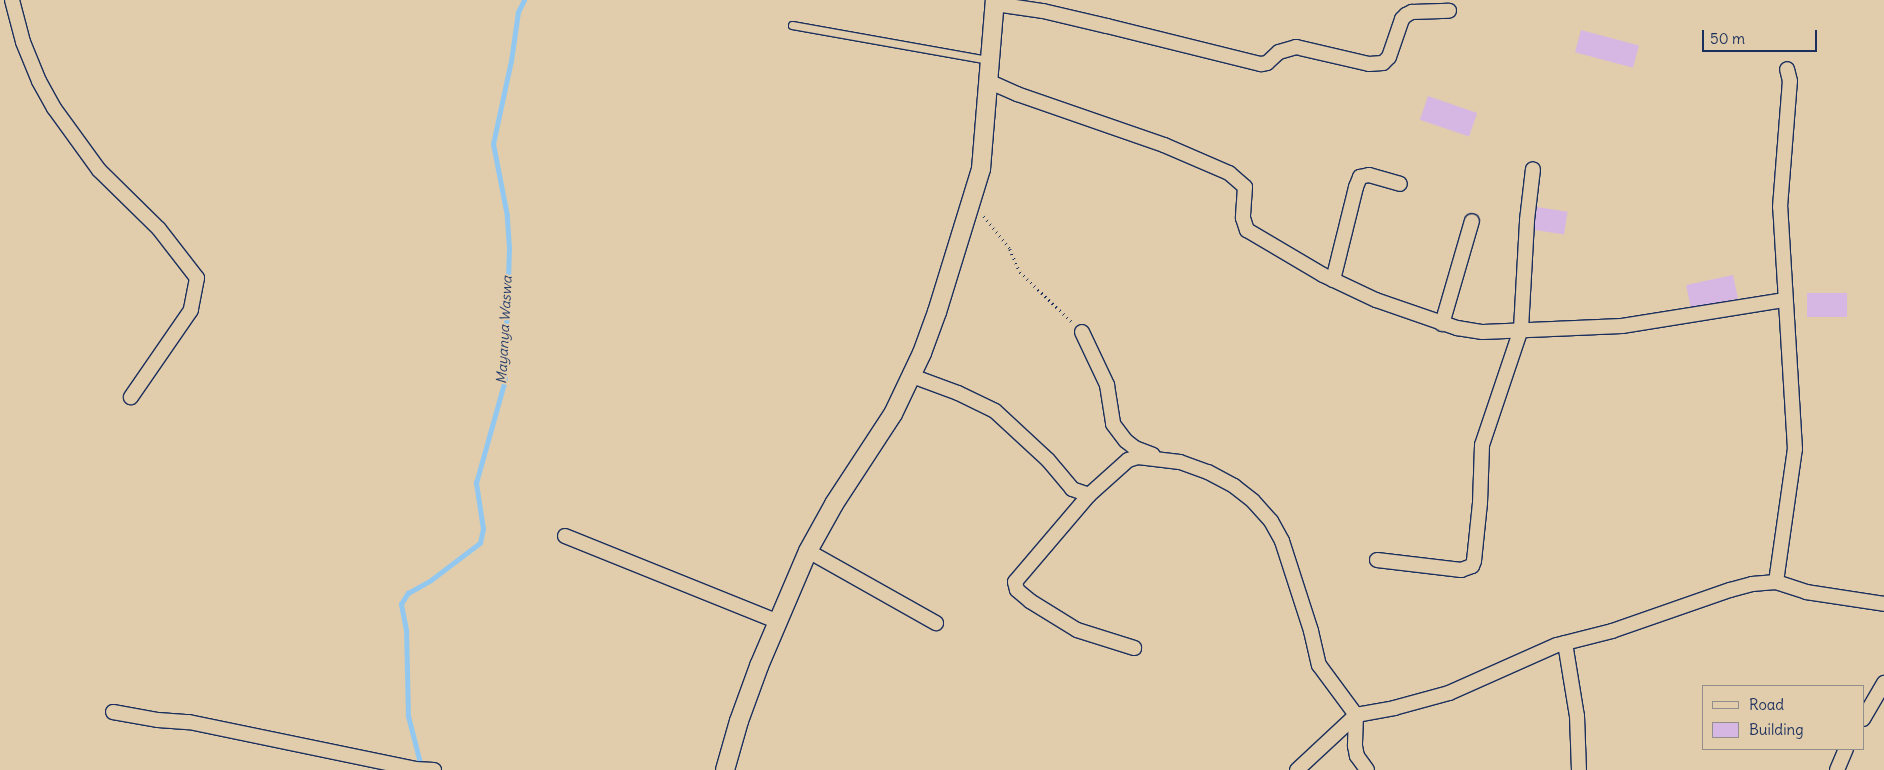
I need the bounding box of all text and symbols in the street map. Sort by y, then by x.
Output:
scale bar [1704,20,1819,52]
text: 50 m [1710,29,1745,48]
water label: Mayanya Waswa [493,276,515,384]
legend [1702,685,1864,750]
text: Road [1749,695,1784,714]
text: Building [1749,720,1804,739]

